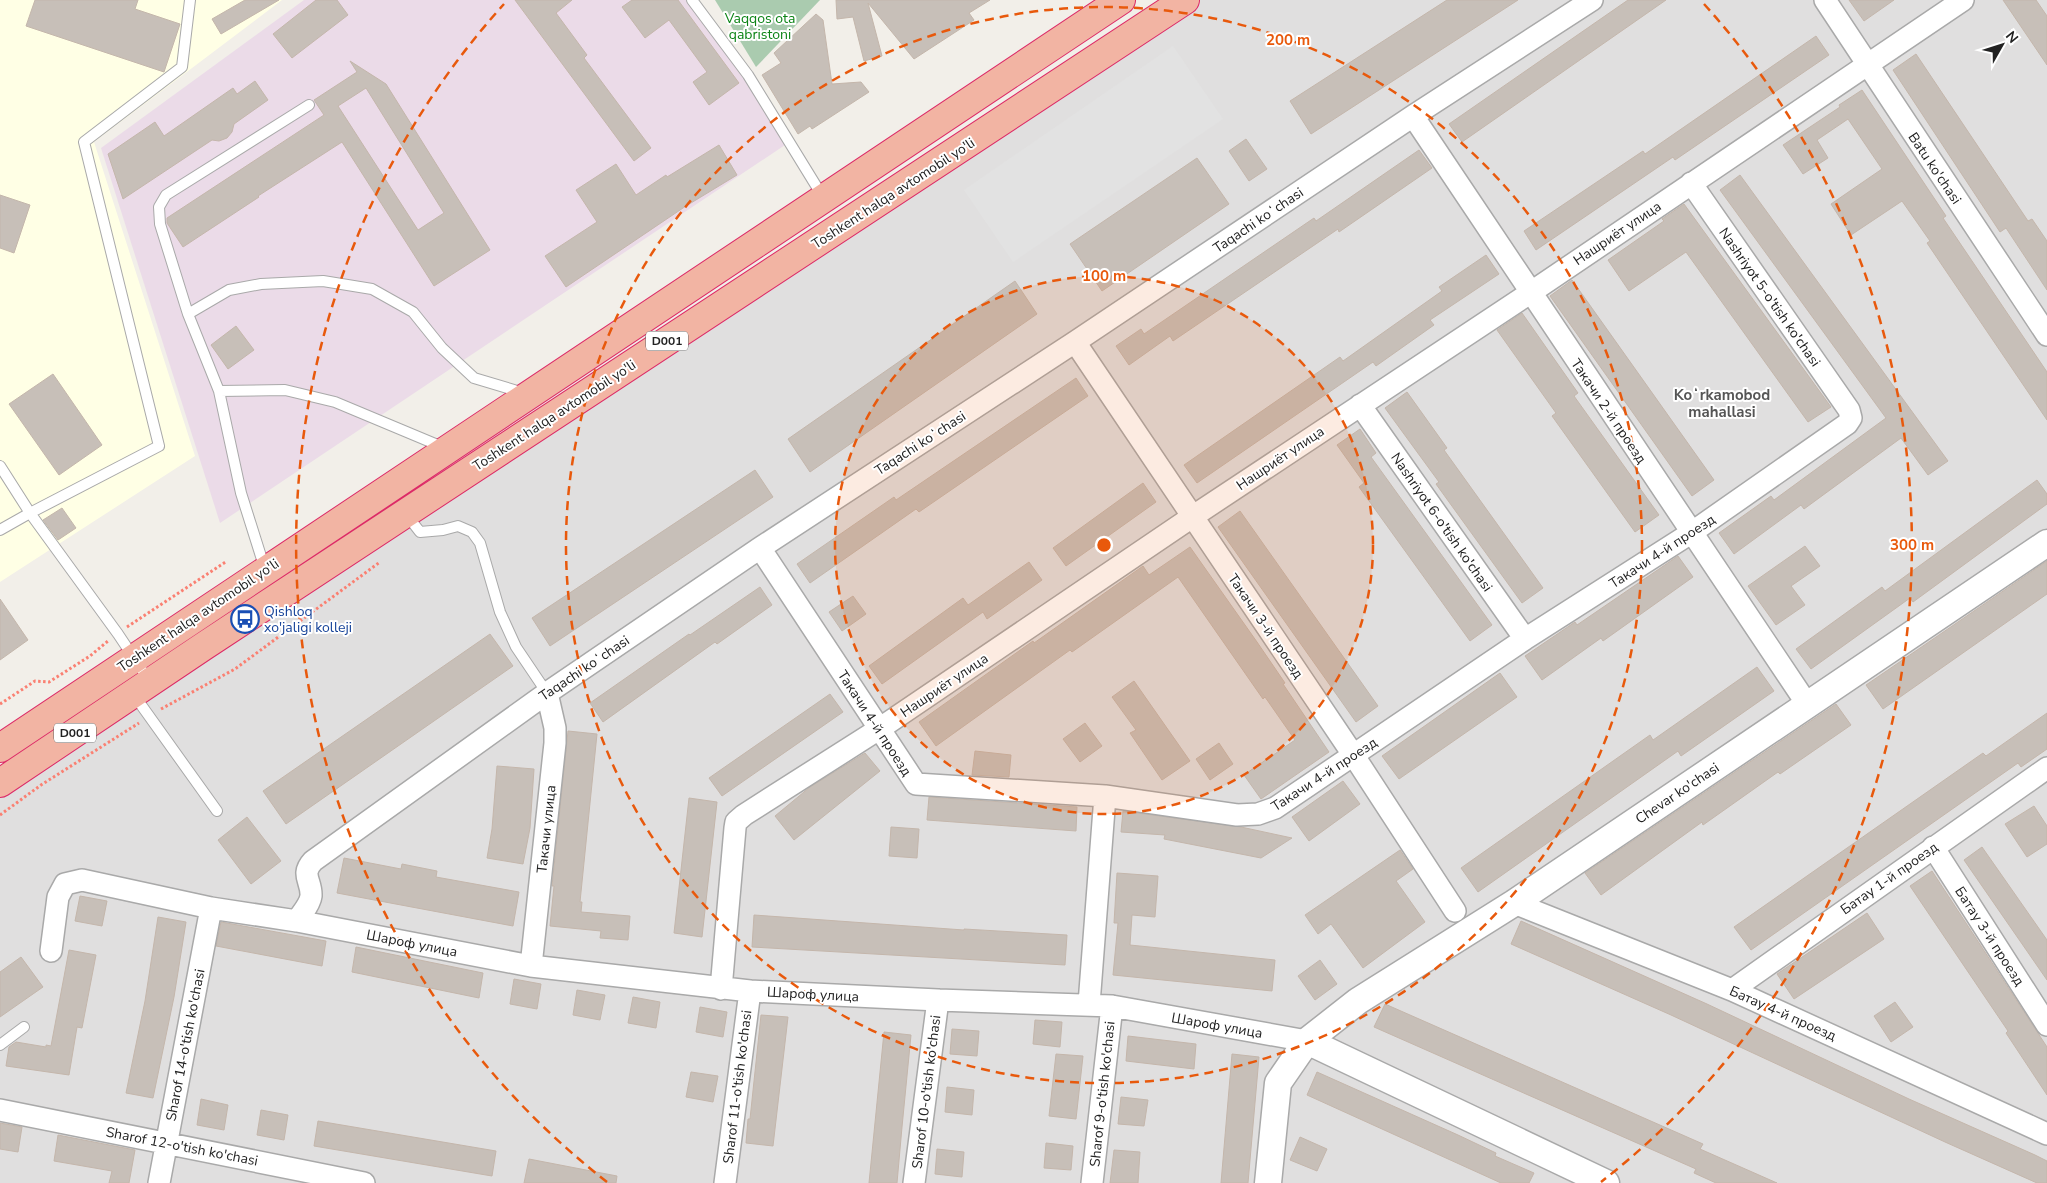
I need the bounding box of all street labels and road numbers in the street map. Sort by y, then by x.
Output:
street label: Batu ko'chasi [1904,129,1966,208]
street label: Toshkent halqa avtomobil yo'li [808,133,978,253]
street label: Taqachi koʻchasi [1209,183,1307,258]
street label: Нашриёт улица [1570,197,1665,270]
street label: Nashriyot 5-o'tish ko'chasi [1714,224,1825,370]
road number: D001 [646,332,688,351]
street label: Toshkent halqa avtomobil yo'li [469,355,639,475]
street label: Такачи 2-й проезд [1566,355,1651,468]
street label: Taqachi koʻchasi [871,407,970,480]
street label: Нашриёт улица [1233,422,1328,495]
street label: Nashriyot 6-o'tish ko'chasi [1386,449,1497,595]
street label: Такачи 4-й проезд [1606,510,1719,593]
street label: Toshkent halqa avtomobil yo'li [114,554,283,677]
street label: Такачи 3-й проезд [1223,570,1308,683]
street label: Taqachi koʻchasi [535,631,633,706]
street label: Нашриёт улица [897,649,992,722]
street label: Такачи 4-й проезд [833,667,916,780]
road number: D001 [54,724,96,742]
street label: Такачи 4-й проезд [1268,733,1381,816]
street label: Chevar ko'chasi [1632,758,1723,829]
street label: Такачи улица [532,784,561,874]
street label: Батау 1-й проезд [1837,838,1942,919]
street label: Батау 3-й проезд [1950,883,2029,990]
street label: Шароф улица [365,925,459,962]
street label: Sharof 14-o'tish ko'chasi [161,967,210,1123]
street label: Батау 4-й проезд [1726,981,1839,1046]
street label: Шароф улица [766,983,860,1006]
street label: Шароф улица [1170,1008,1264,1043]
street label: Sharof 11-o'tish ko'chasi [719,1009,756,1165]
street label: Sharof 10-o'tish ko'chasi [908,1014,945,1170]
street label: Sharof 9-o'tish ko'chasi [1085,1020,1120,1168]
street label: Sharof 12-o'tish ko'chasi [104,1122,260,1171]

